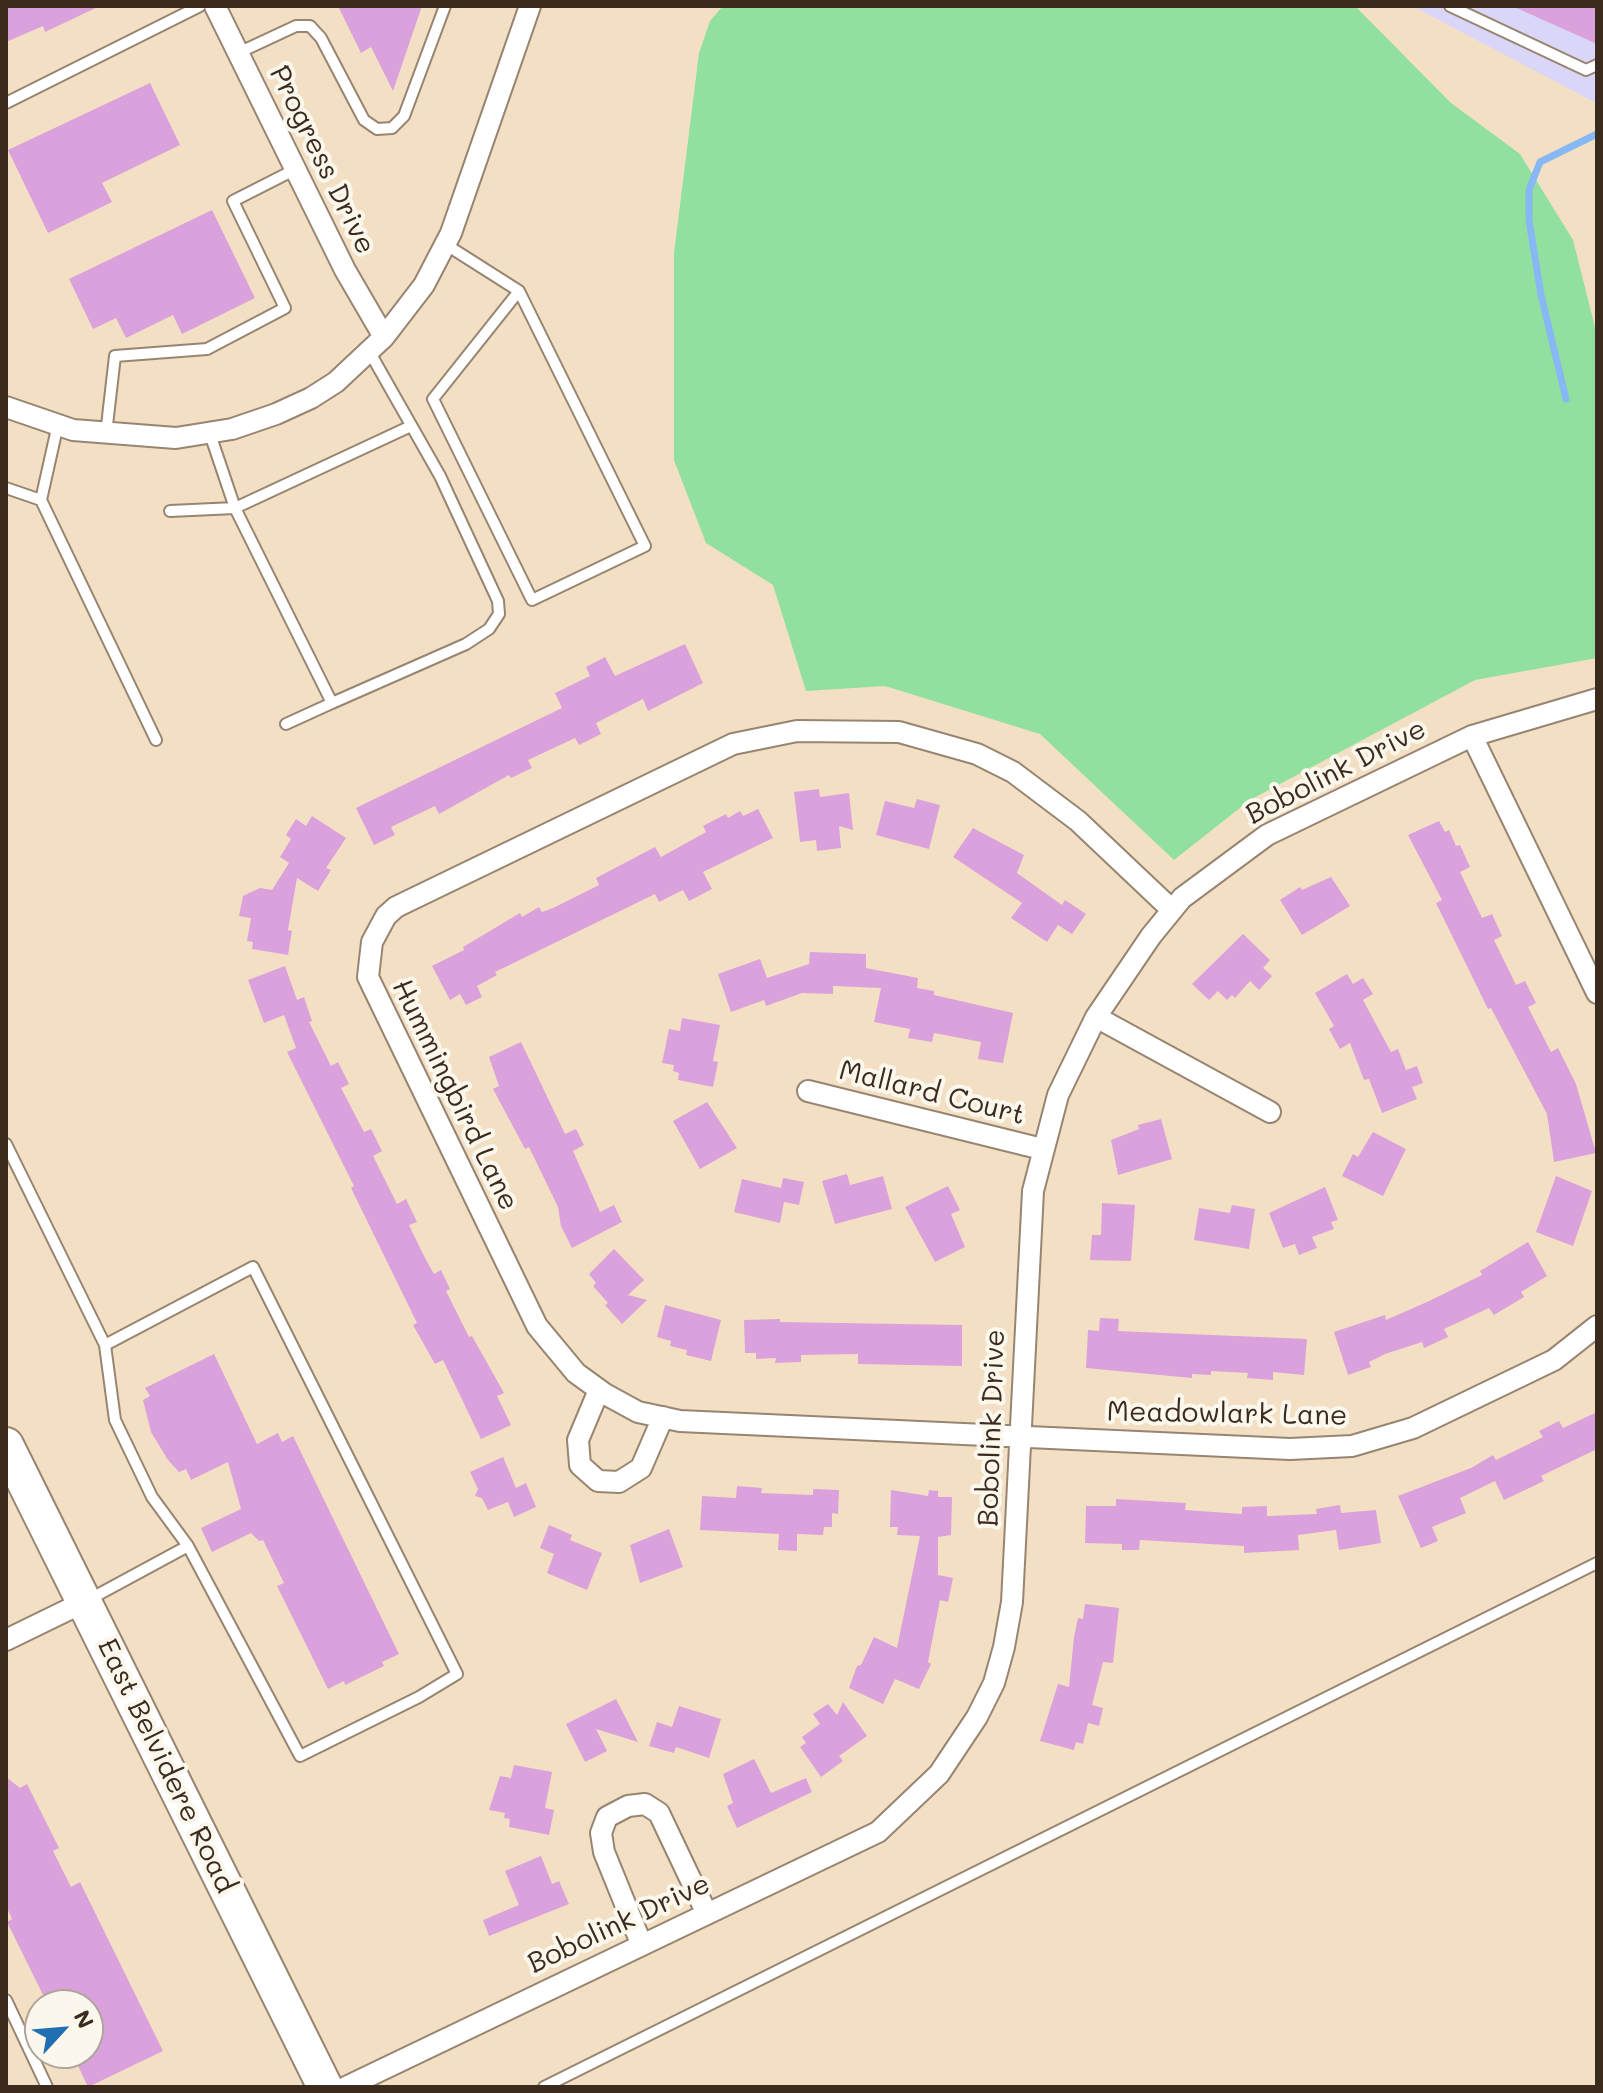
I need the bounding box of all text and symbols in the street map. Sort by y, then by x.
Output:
street label: Progress Drive [262,60,382,260]
street label: Bobolink Drive [1240,712,1432,832]
street label: Hummingbird Lane [385,974,525,1216]
street label: Mallard Court [836,1054,1028,1132]
street label: Bobolink Drive [972,1329,1012,1527]
street label: Meadowlark Lane [1106,1395,1348,1433]
street label: East Belvidere Road [90,1633,242,1899]
street label: Bobolink Drive [522,1867,716,1981]
north arrow [24,1989,104,2069]
text: N [68,2005,101,2033]

